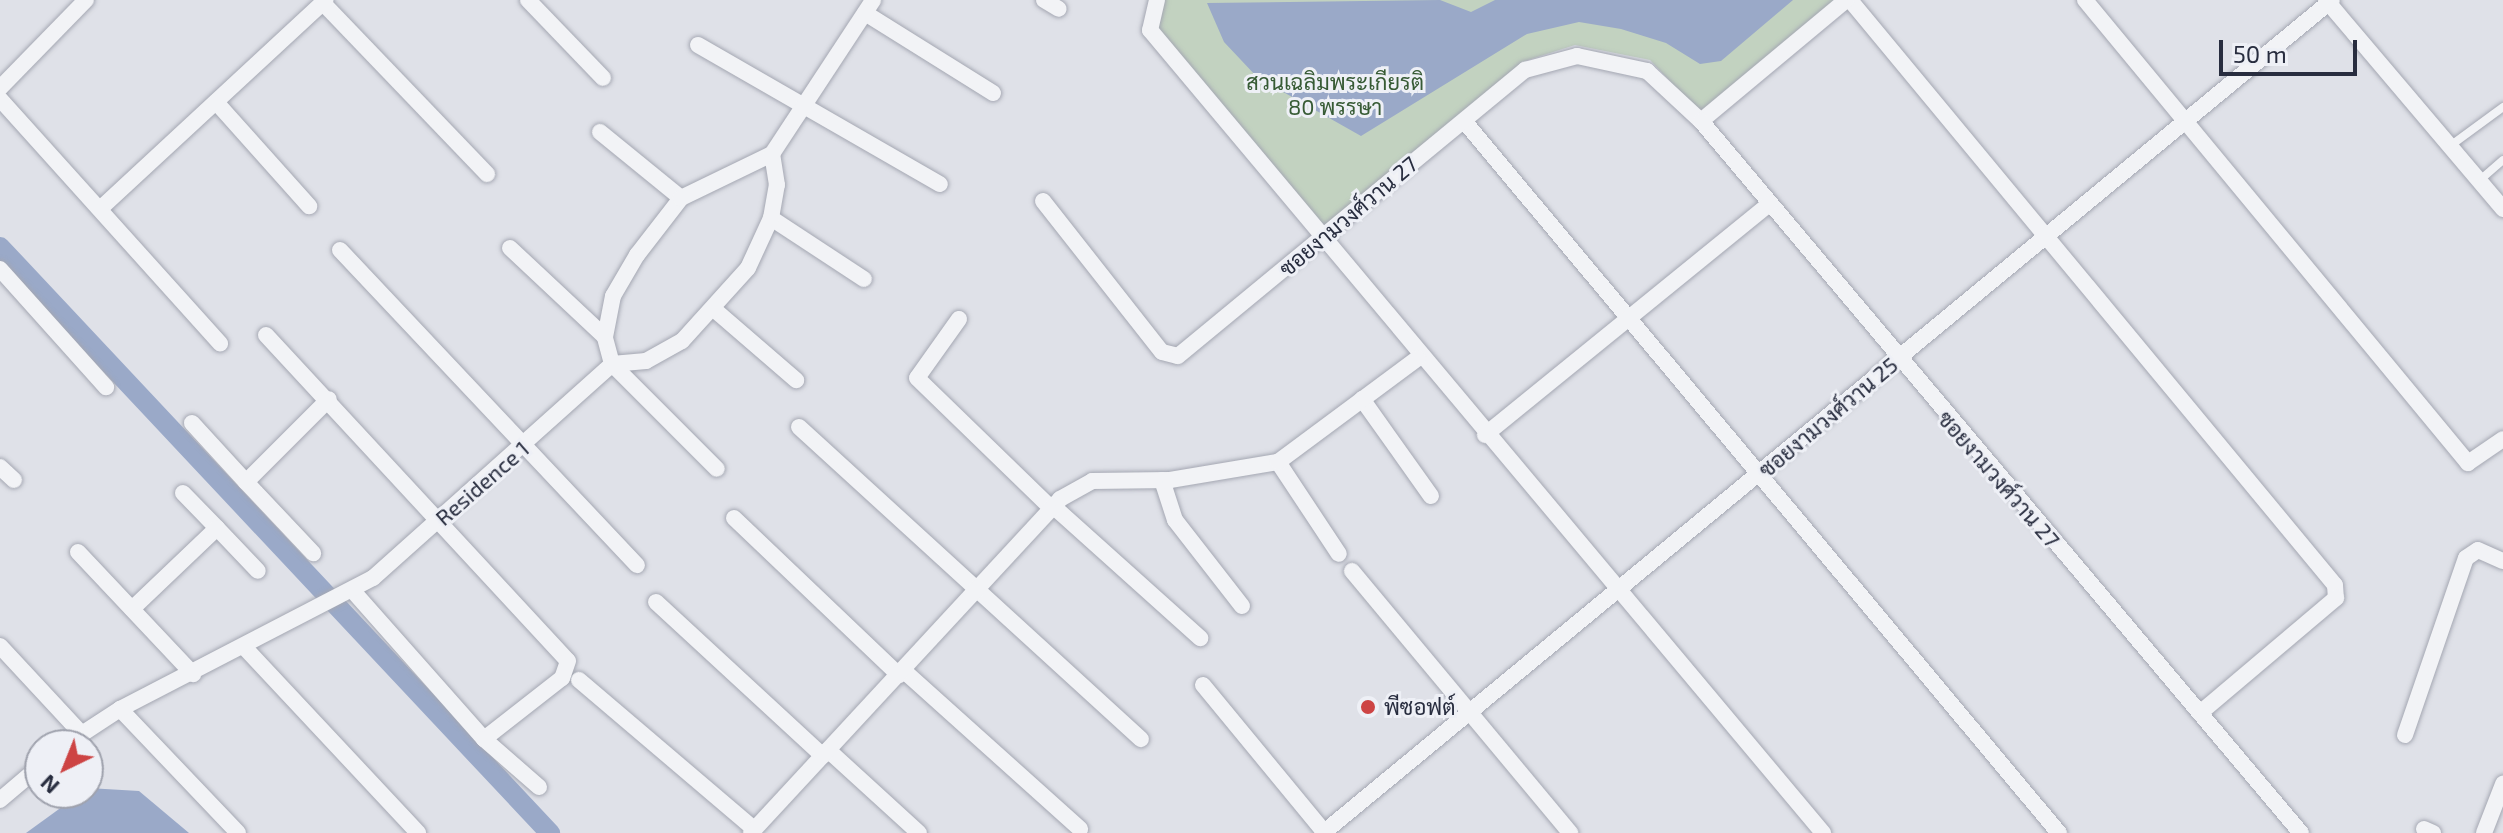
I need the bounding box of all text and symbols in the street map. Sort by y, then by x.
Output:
scale bar [2223,24,2361,74]
text: 50 m [2233,39,2287,68]
park label: สวนเฉลิมพระเกียรติ 80 พรรษา [1246,68,1424,120]
street label: ซอยงามวงศ์วาน 27 [1274,151,1422,281]
street label: ซอยงามวงศ์วาน 25 [1753,351,1903,483]
street label: ซอยงามวงศ์วาน 27 [1933,405,2065,553]
street label: Residence 1 [430,435,534,531]
place label: พีซอฟต์ [1384,694,1455,720]
marker: พีซอฟต์ [1359,698,1377,716]
north arrow [24,729,104,809]
text: N [34,770,64,800]

